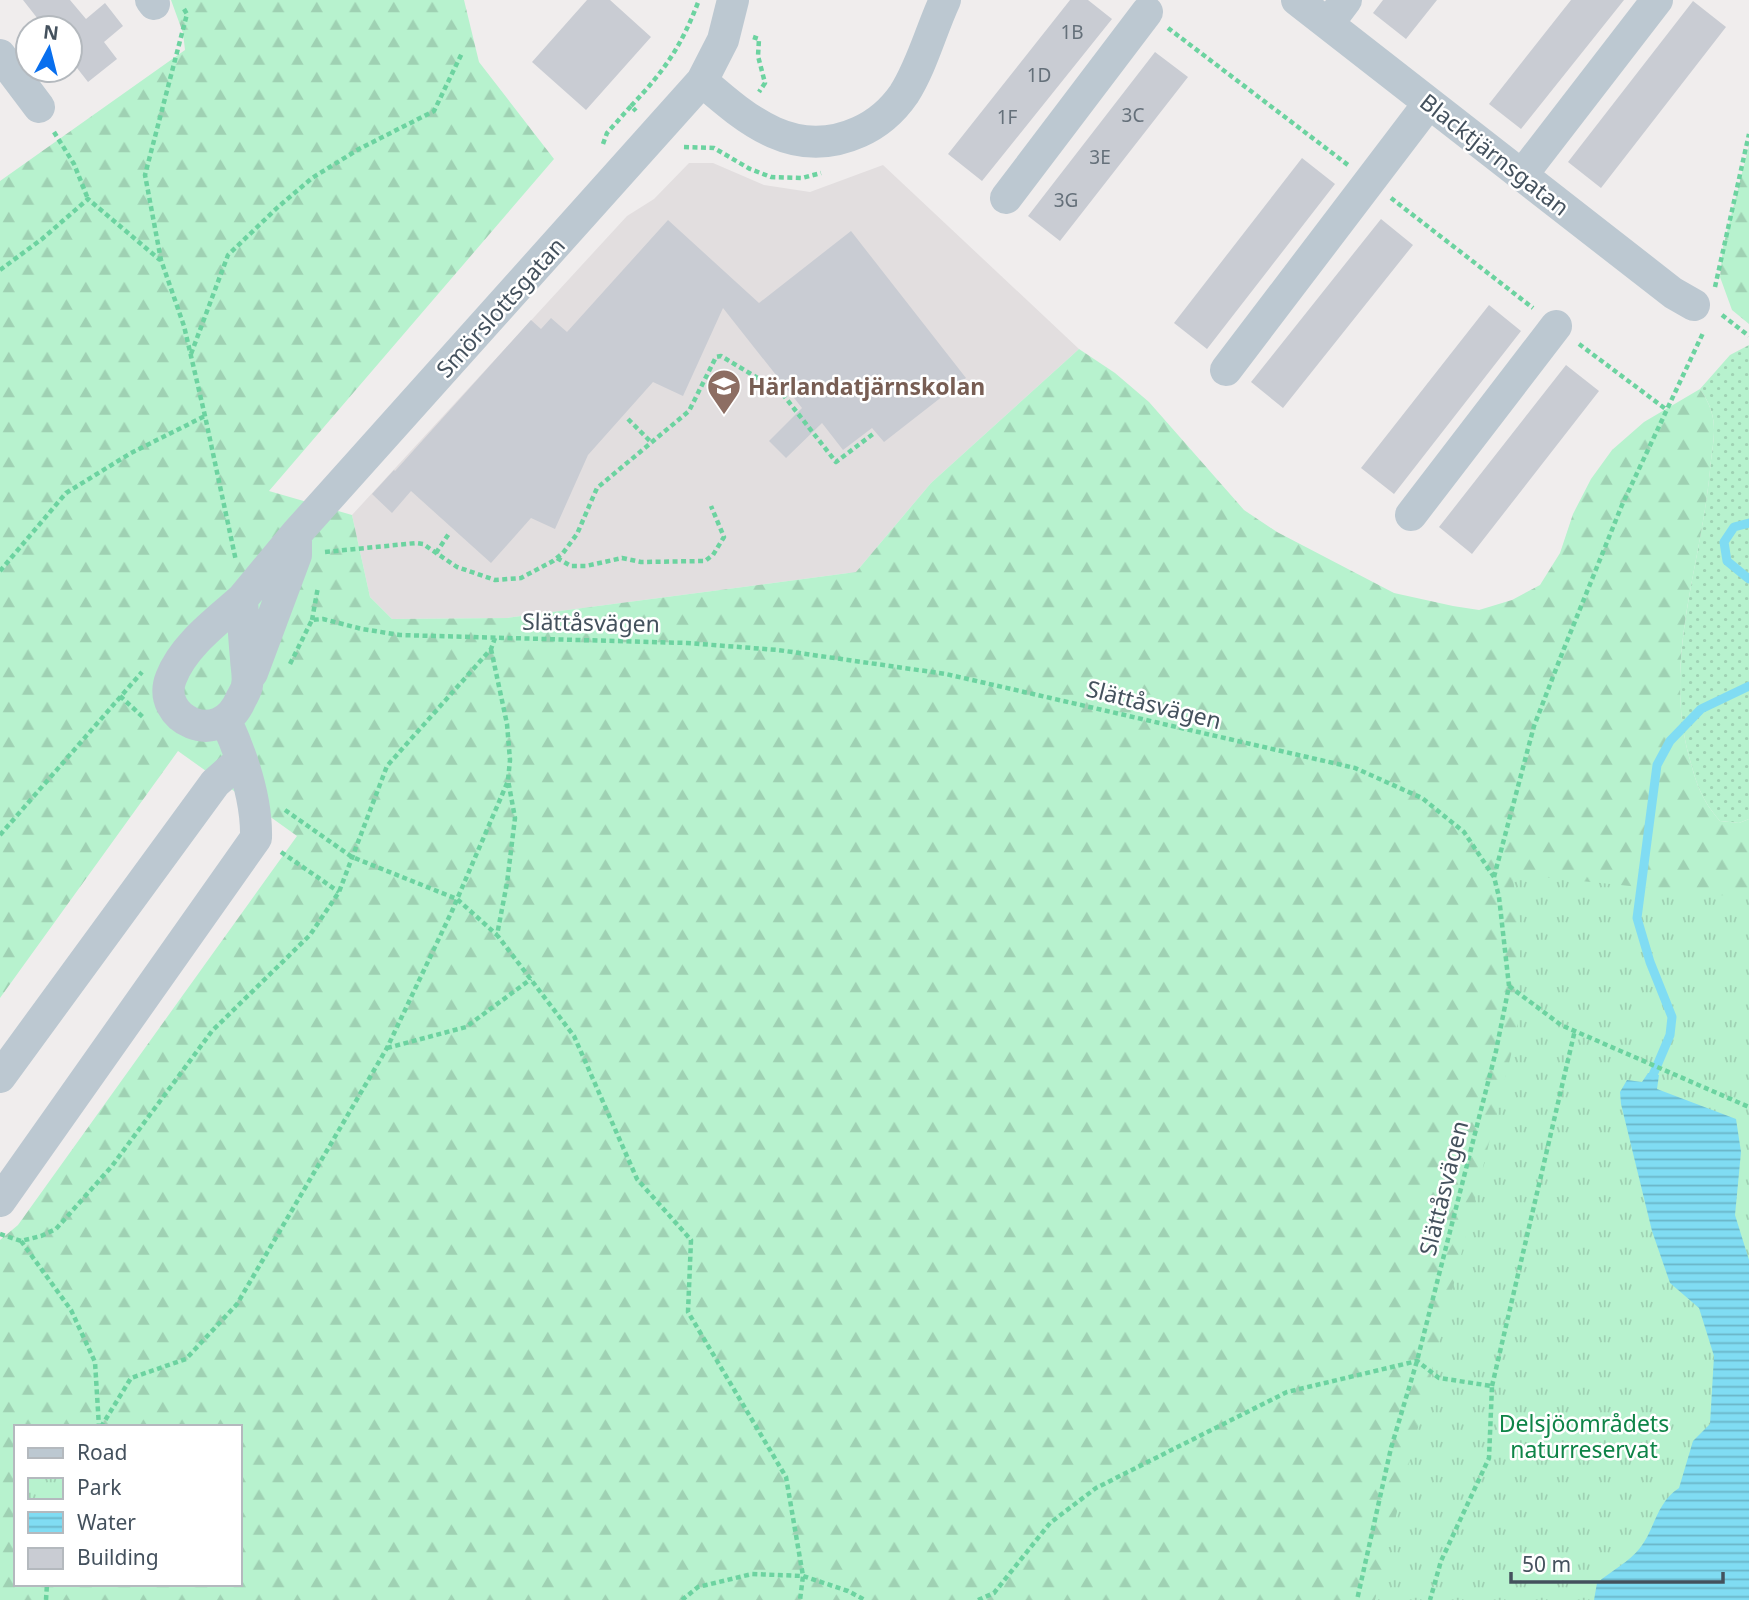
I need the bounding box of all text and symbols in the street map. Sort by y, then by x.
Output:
north arrow [14,14,84,84]
text: N [42,18,60,46]
house number: 1B [1060,19,1084,45]
house number: 1D [1027,62,1051,88]
street label: Blacktjärnsgatan [1414,86,1576,222]
house number: 3C [1122,102,1144,128]
house number: 1F [997,104,1018,130]
house number: 3E [1089,144,1111,170]
house number: 3G [1054,187,1078,213]
street label: Smörslottsgatan [428,230,572,384]
school or university icon: Härlandatjärnskolan [705,367,743,416]
place label: Härlandatjärnskolan [748,370,985,402]
street label: Slättåsvägen [522,605,660,639]
street label: Slättåsvägen [1083,672,1225,736]
street label: Slättåsvägen [1411,1117,1475,1259]
park label: Delsjöområdets naturreservat [1499,1407,1669,1465]
legend [14,1425,242,1586]
text: Road [77,1438,127,1466]
text: Park [77,1473,122,1501]
text: Water [77,1508,136,1536]
scale bar [1511,1540,1723,1584]
text: Building [77,1543,159,1571]
text: 50 m [1522,1550,1571,1578]

